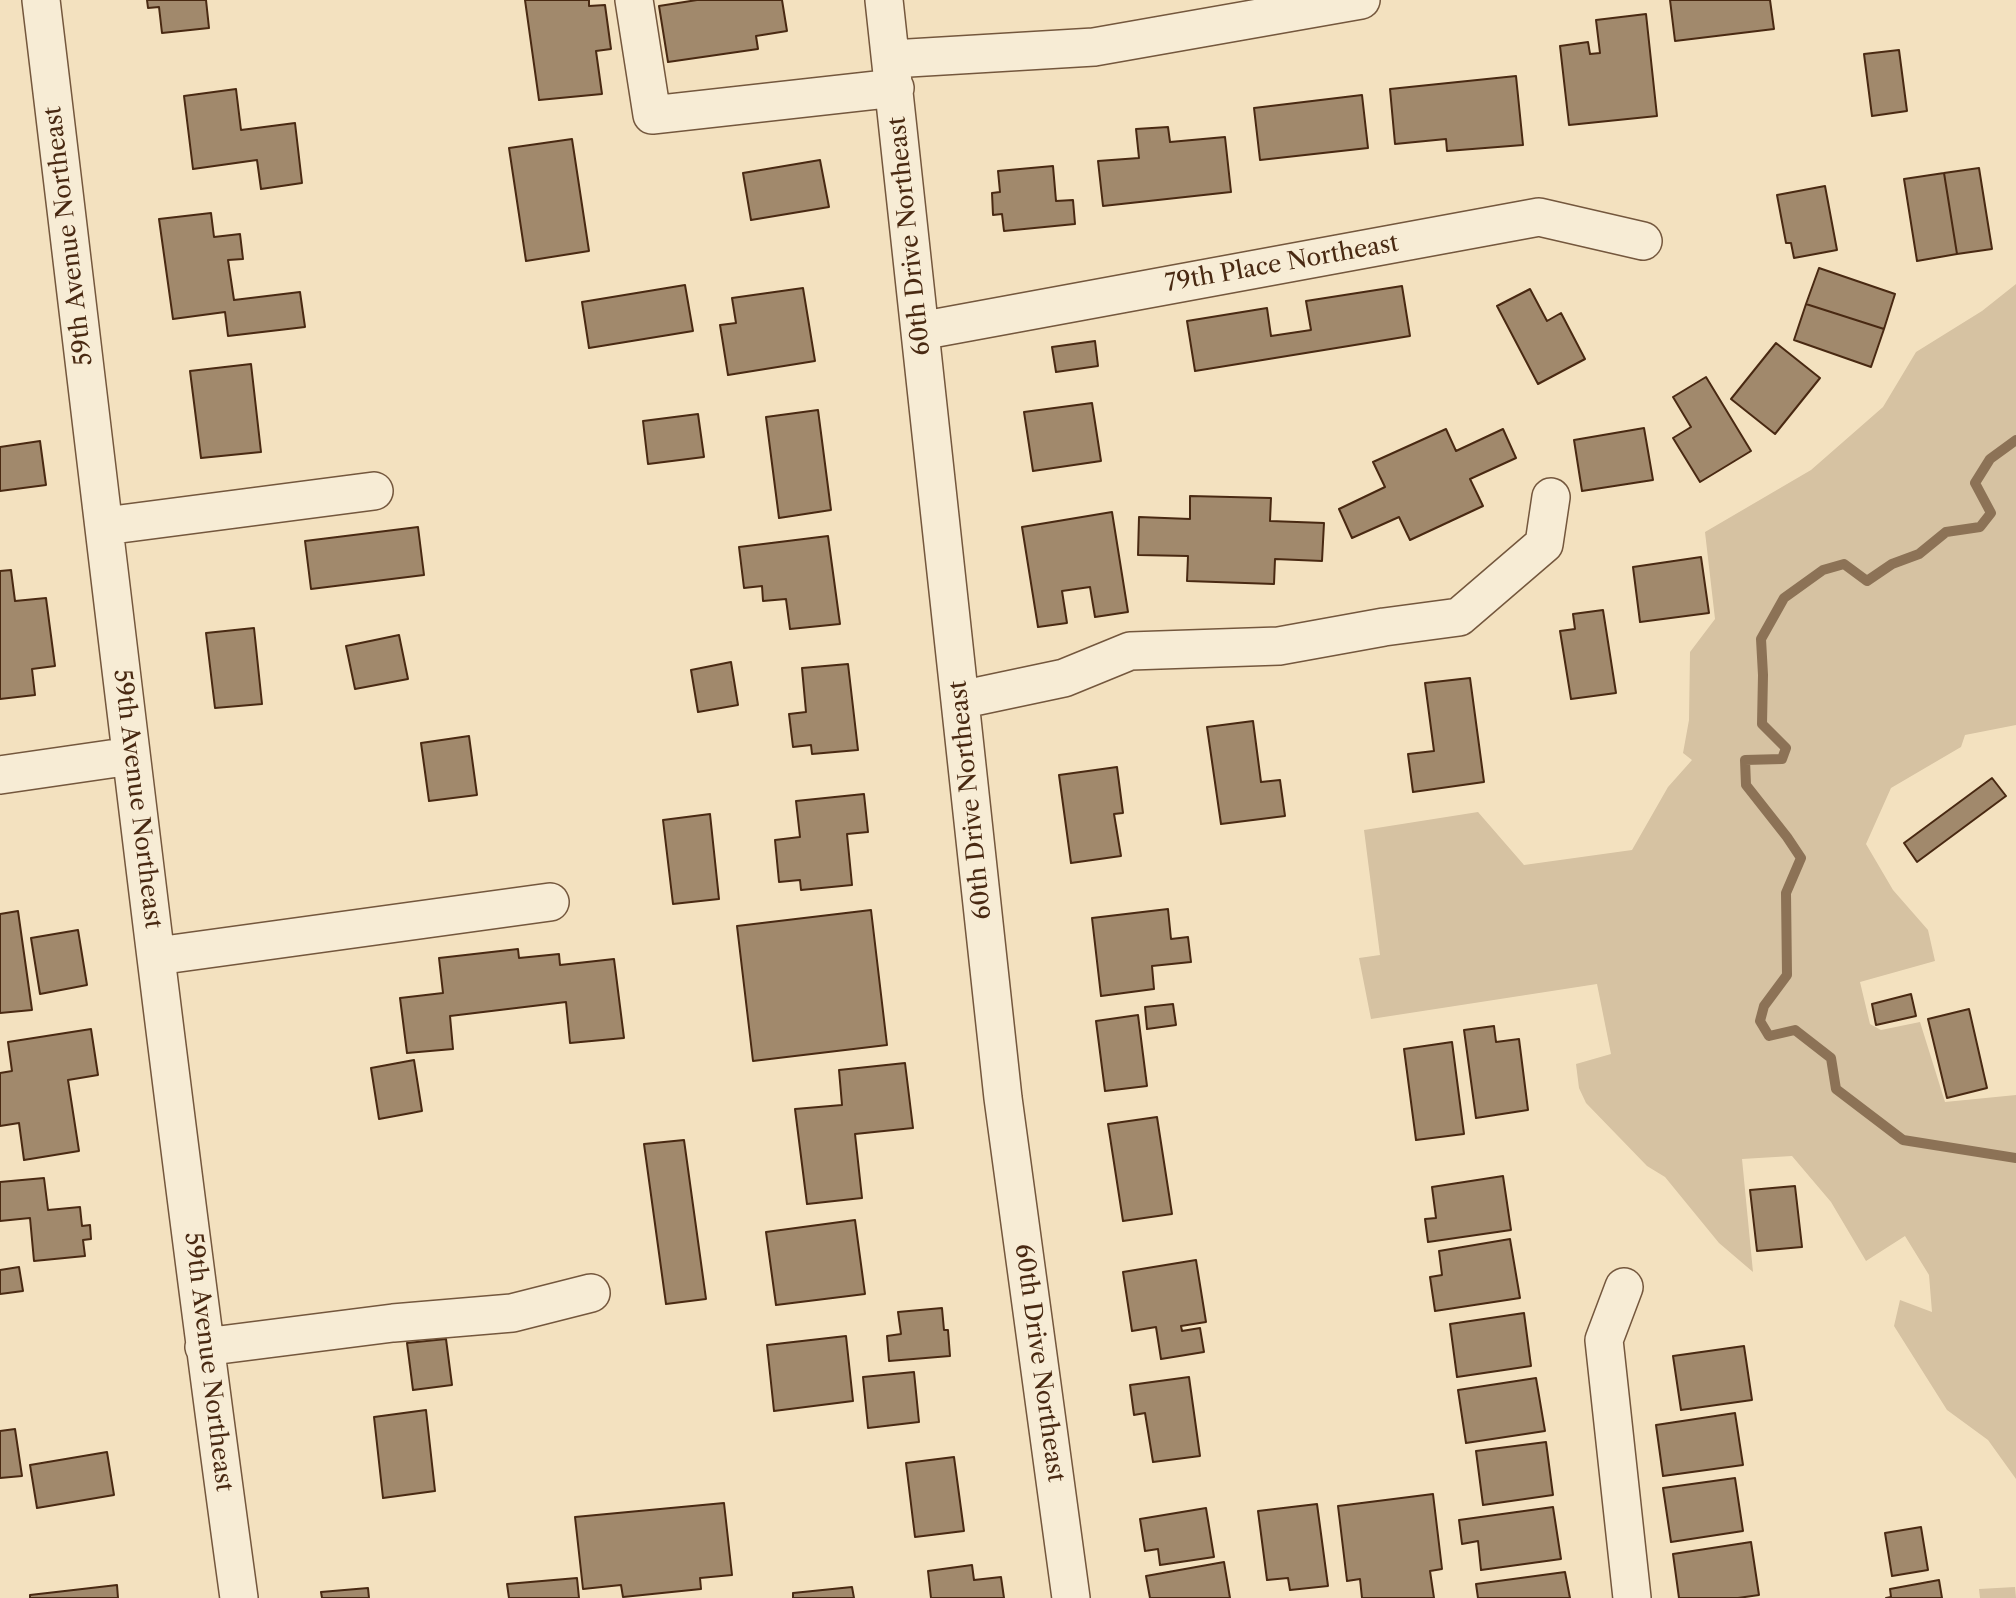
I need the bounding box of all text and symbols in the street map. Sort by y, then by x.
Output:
street label: 59th Avenue Northeast [39,105,99,367]
street label: 60th Drive Northeast [883,115,937,357]
street label: 79th Place Northeast [1163,229,1401,299]
street label: 59th Avenue Northeast [107,668,167,930]
street label: 60th Drive Northeast [944,679,998,921]
street label: 59th Avenue Northeast [178,1231,238,1493]
street label: 60th Drive Northeast [1008,1242,1070,1484]

